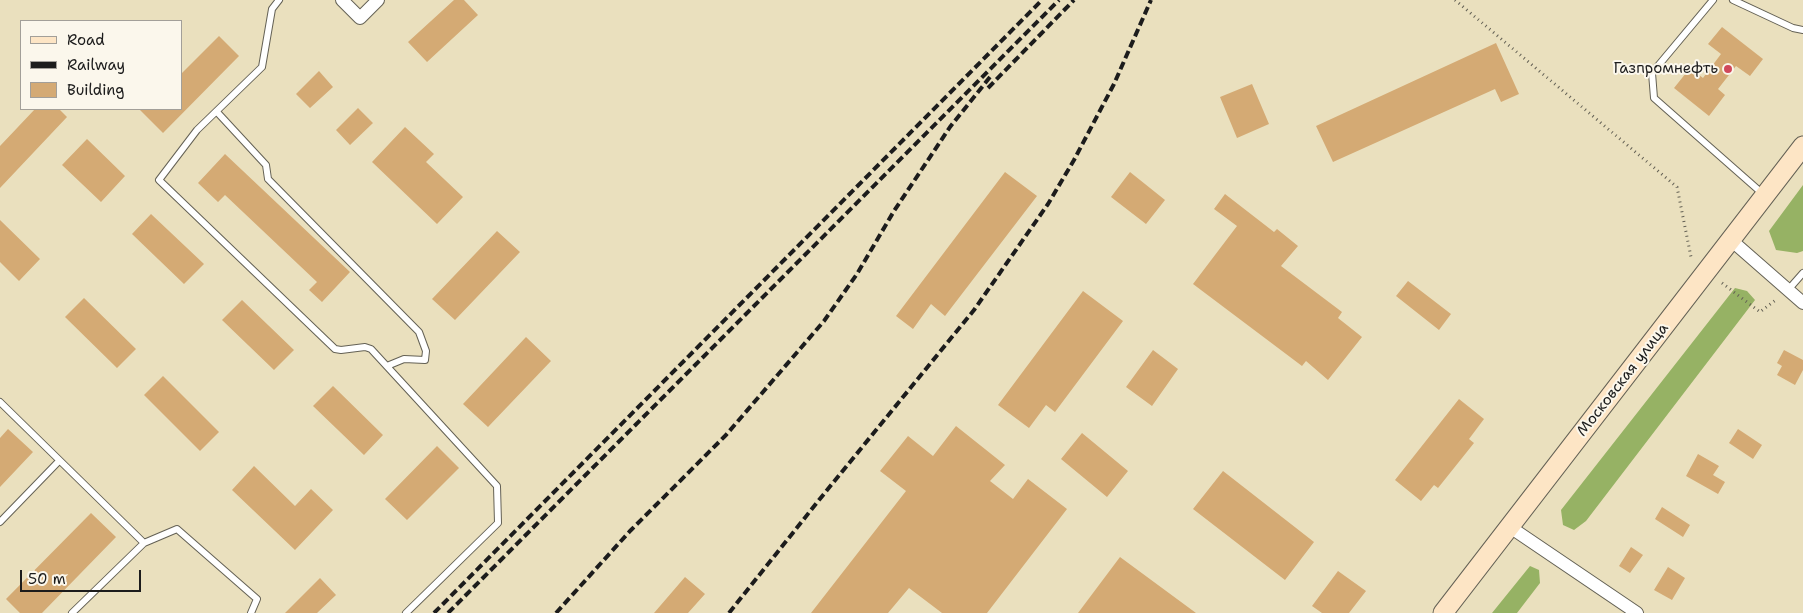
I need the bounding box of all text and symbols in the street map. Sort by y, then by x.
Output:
legend [20,20,182,110]
text: Road [67,30,105,50]
text: Railway [67,55,125,75]
place label: Газпромнефть [1613,60,1718,78]
marker: Газпромнефть [1722,63,1734,75]
text: Building [67,80,124,100]
street label: Московская улица [1573,320,1673,440]
scale bar [22,560,144,592]
text: 50 m [28,569,66,589]

